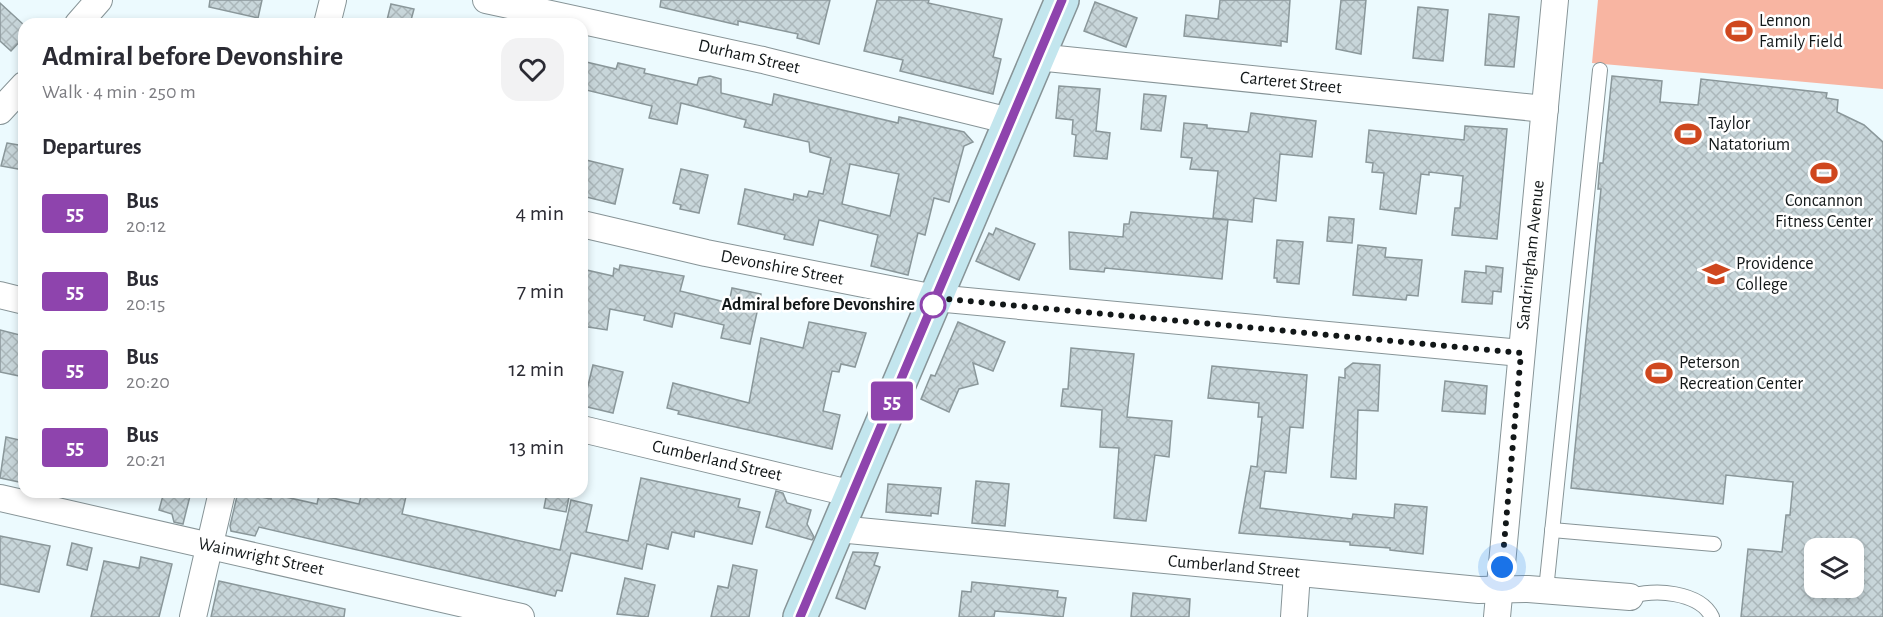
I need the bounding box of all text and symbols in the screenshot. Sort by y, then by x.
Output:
place label: Lennon Family Field [1759,12,1843,51]
sports icon: Lennon Family Field [1724,16,1754,46]
street label: Durham Street [696,37,802,77]
button: heart [501,38,564,101]
text: Admiral before Devonshire [42,43,343,71]
street label: Carteret Street [1239,69,1343,97]
text: Walk · 4 min · 250 m [42,82,196,102]
place label: Taylor Natatorium [1708,115,1790,154]
sports icon: Taylor Natatorium [1673,119,1703,149]
text: Departures [42,136,142,158]
sports icon: Concannon Fitness Center [1809,158,1839,188]
street label: Sandringham Avenue [1514,179,1548,331]
text: Bus [126,190,159,212]
place label: Concannon Fitness Center [1775,192,1873,231]
text: 4 min [516,202,564,224]
text: 55 [66,203,84,224]
text: 20:12 [126,216,166,236]
street label: Devonshire Street [719,247,845,289]
place label: Providence College [1736,255,1814,294]
school or university icon: Providence College [1701,259,1731,289]
text: Bus [126,268,159,290]
text: 7 min [517,280,564,302]
text: 55 [66,281,84,302]
marker: Admiral before Devonshire [920,292,946,318]
text: 20:15 [126,294,165,314]
place label: Admiral before Devonshire [721,296,915,314]
text: Bus [126,346,159,368]
place label: Peterson Recreation Center [1679,354,1803,393]
text: 12 min [509,358,564,380]
sports icon: Peterson Recreation Center [1644,358,1674,388]
text: 55 [66,359,84,380]
text: 20:20 [126,372,170,392]
line badge: 55 [865,382,919,420]
text: 55 [883,391,901,412]
text: Bus [126,424,159,446]
text: 13 min [509,436,564,458]
text: 55 [66,437,84,458]
street label: Cumberland Street [650,437,784,485]
text: 20:21 [126,450,166,470]
street label: Wainwright Street [196,535,326,579]
map controls [1804,538,1864,598]
button: layers [1804,538,1864,598]
street label: Cumberland Street [1167,552,1301,582]
your location [1487,552,1517,582]

